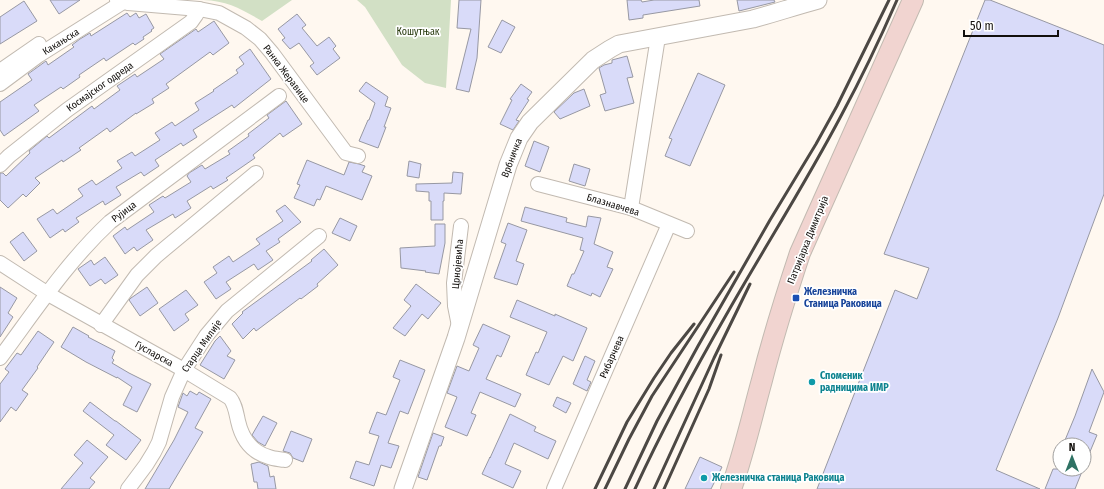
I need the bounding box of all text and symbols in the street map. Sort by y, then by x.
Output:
scale bar [964,12,1058,38]
text: 50 m [970,19,994,33]
street label: Какањска [41,26,81,58]
park label: Кошутњак [396,26,440,38]
street label: Ранка Жеравице [260,43,312,105]
street label: Космајског одреда [64,59,136,115]
street label: Врбничка [499,137,525,179]
street label: Блазнавчева [585,191,641,219]
street label: Патријарха Димитрија [784,194,831,286]
street label: Рујица [109,198,139,225]
street label: Црнојевића [449,238,466,289]
place label: Железничка Станица Раковица [803,286,882,310]
marker: Железничка Станица Раковица [791,293,801,303]
street label: Старца Милије [179,317,225,375]
street label: Рибарчева [597,334,627,380]
street label: Гусларска [133,339,175,369]
place label: Споменик радницима ИМР [820,370,889,394]
marker: Споменик радницима ИМР [807,377,817,387]
north arrow [1052,437,1092,477]
text: N [1069,441,1075,454]
place label: Железничка станица Раковица [711,472,844,484]
marker: Железничка станица Раковица [699,473,709,483]

